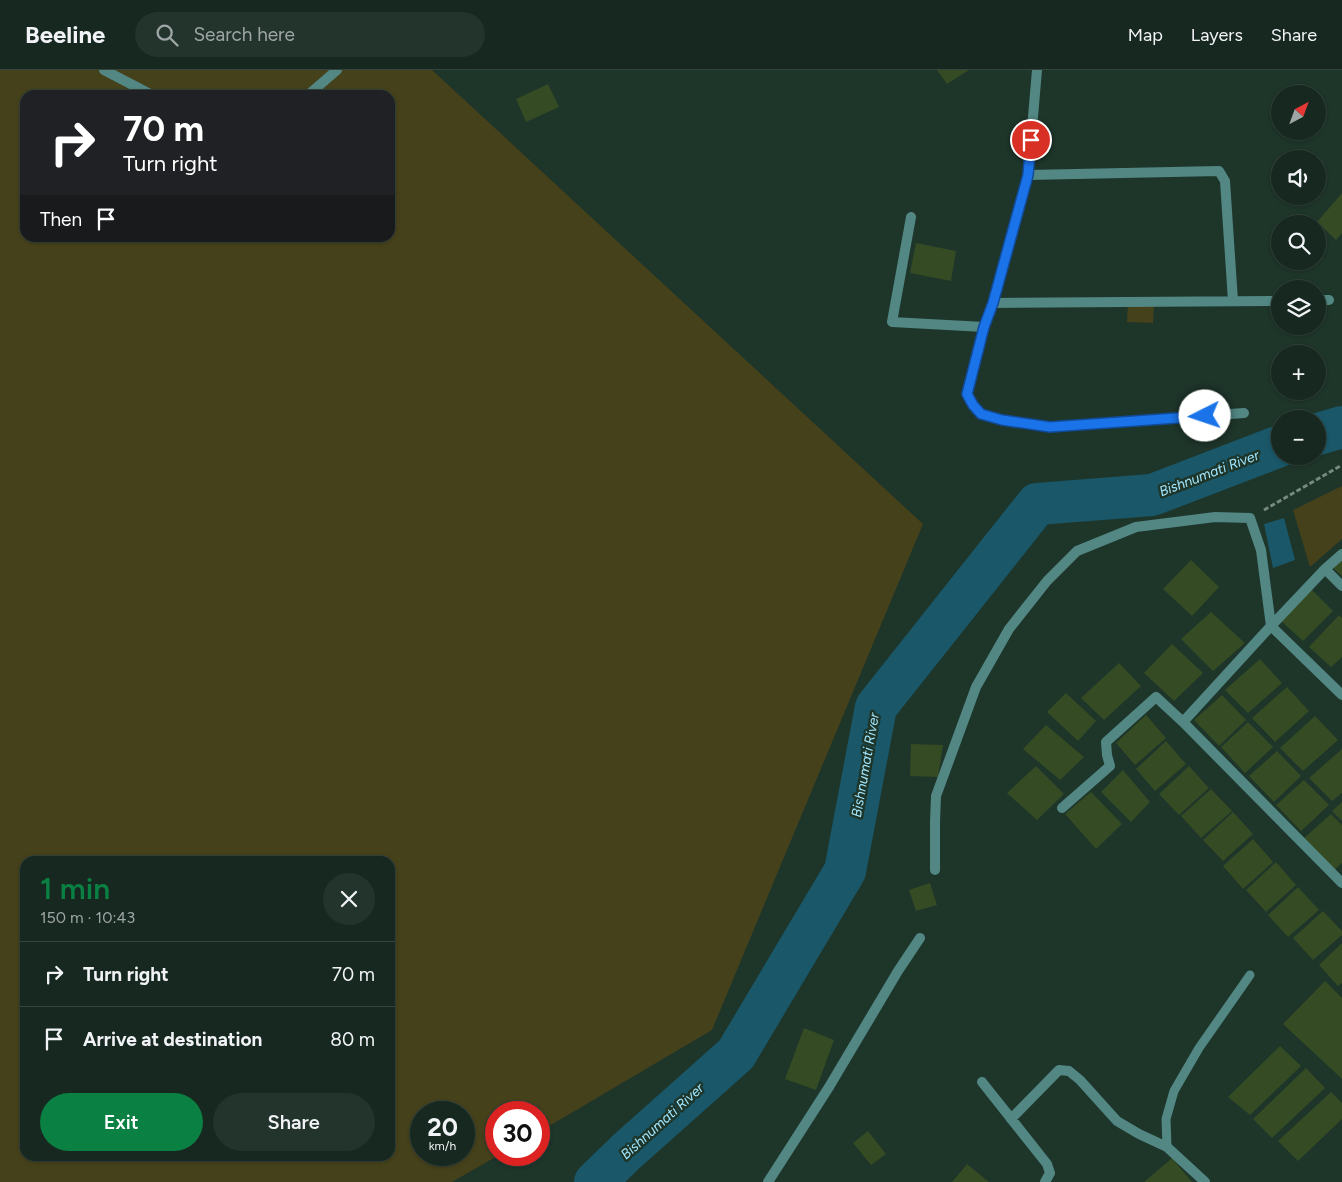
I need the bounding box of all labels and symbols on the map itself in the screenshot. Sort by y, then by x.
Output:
north arrow [1271,85,1326,140]
pin [1010,119,1052,161]
position arrow [1178,389,1230,441]
water label: Bishnumati River [1157,446,1263,500]
water label: Bishnumati River [848,710,883,819]
water label: Bishnumati River [617,1079,708,1163]
speed limit sign: 30 [485,1101,550,1166]

